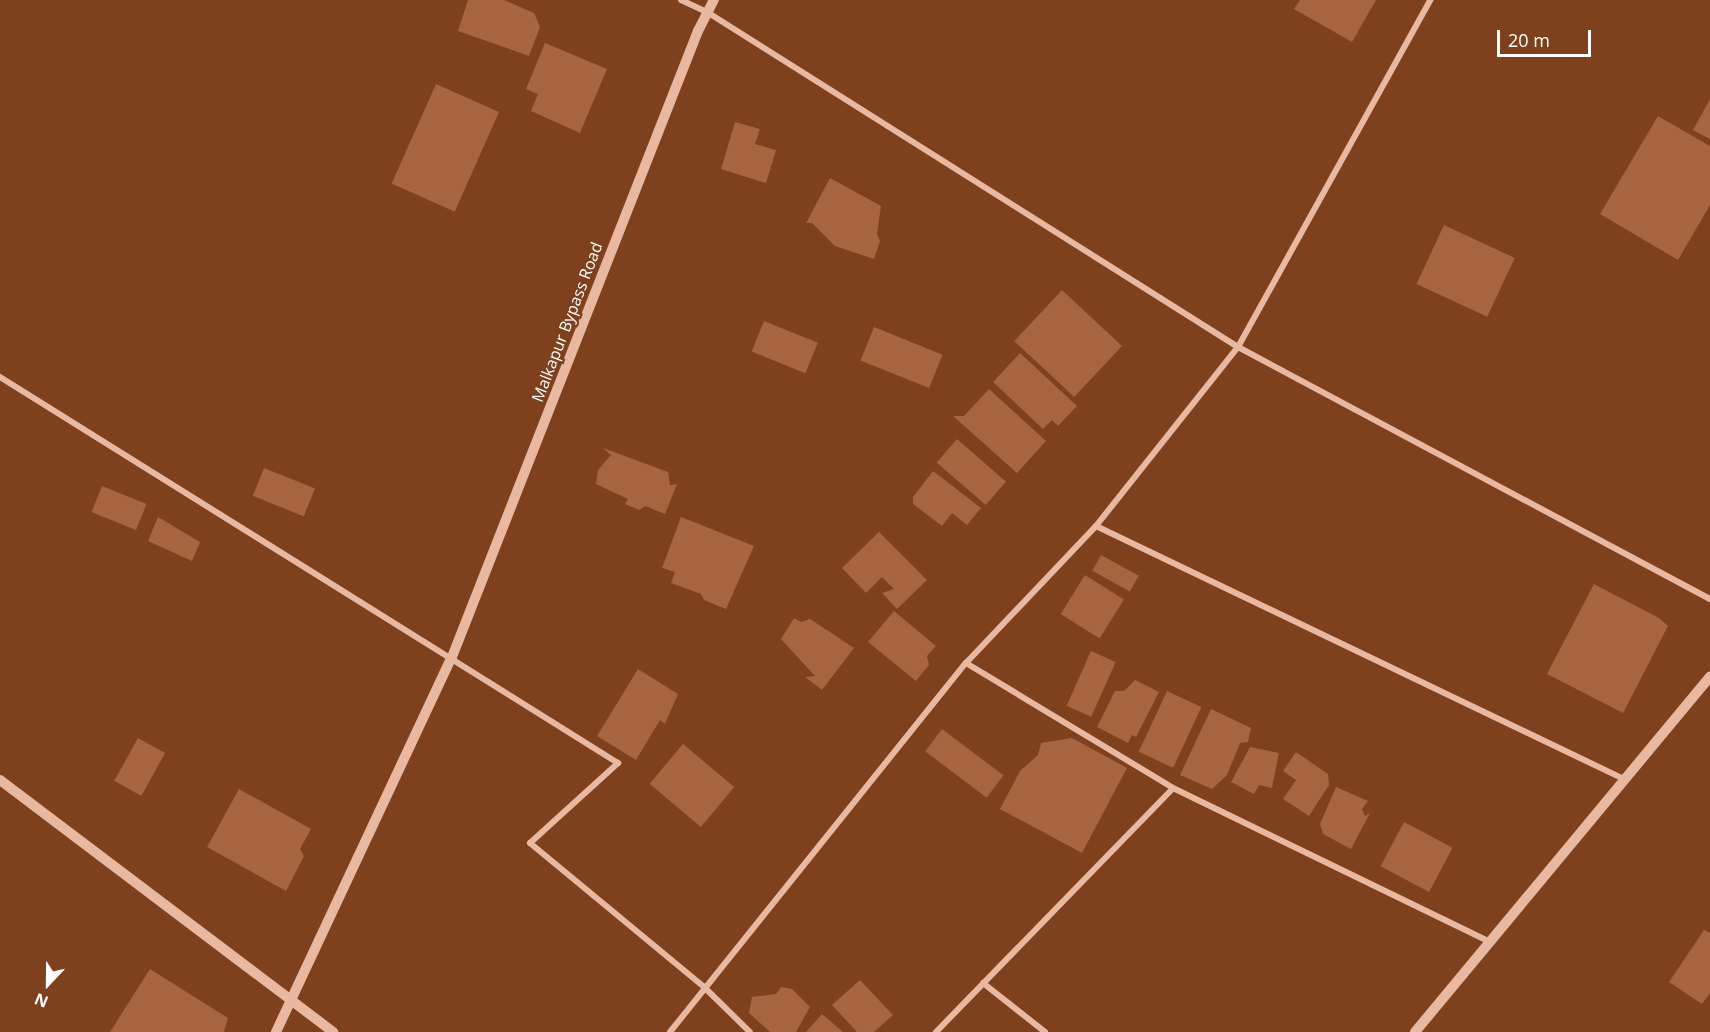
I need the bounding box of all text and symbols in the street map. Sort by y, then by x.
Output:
scale bar [1500,18,1594,56]
text: 20 m [1508,28,1550,52]
street label: Malkapur Bypass Road [528,239,606,405]
north arrow [18,954,78,1014]
text: N [31,988,51,1013]

